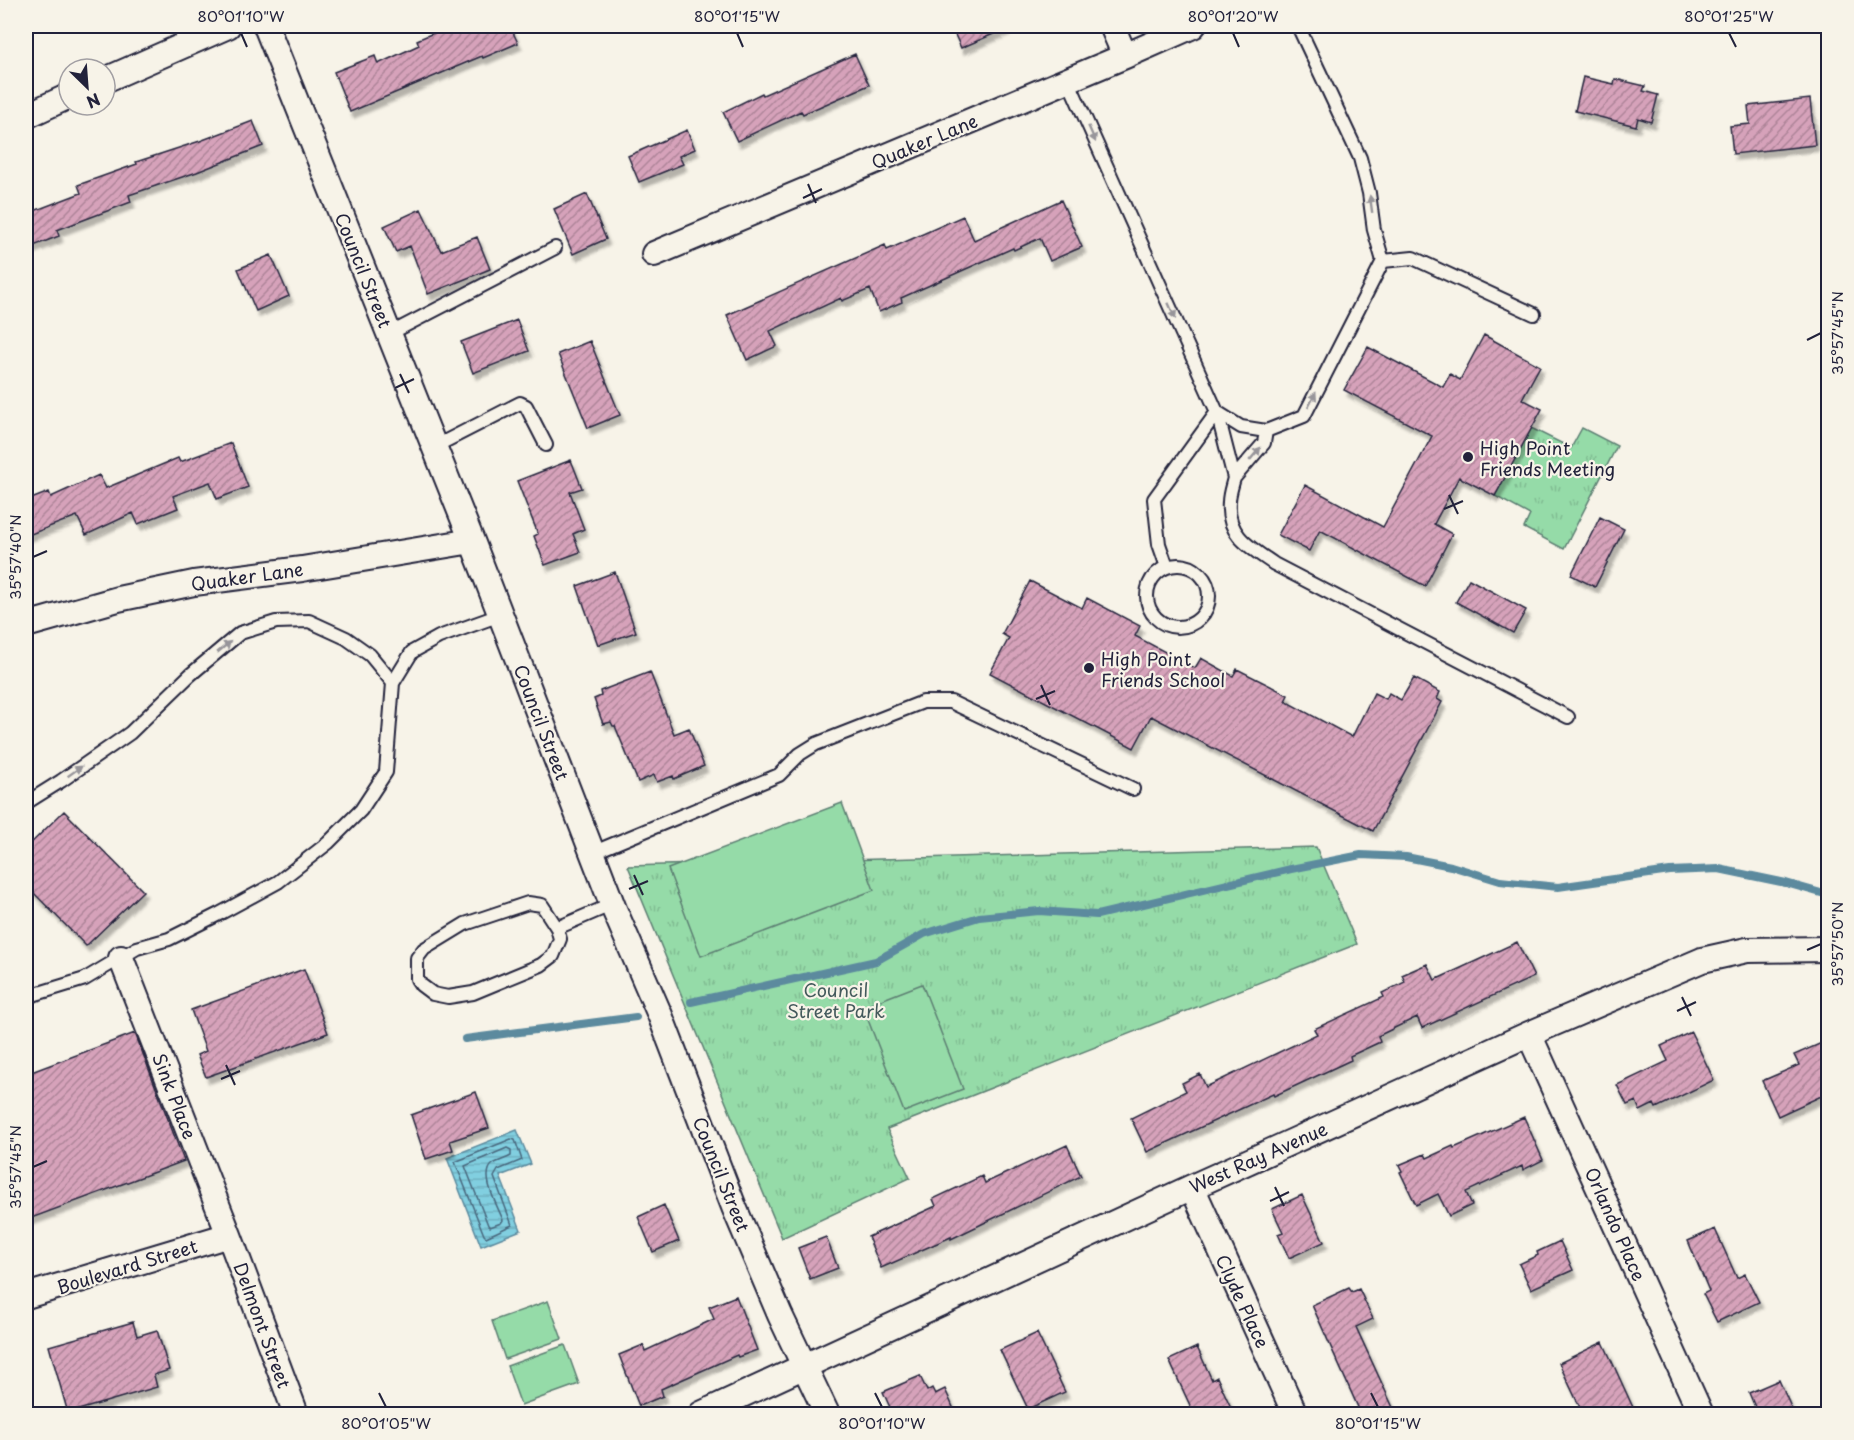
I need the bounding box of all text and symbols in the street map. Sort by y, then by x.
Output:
text: 80°01'10"W [198,4,285,27]
text: 80°01'15"W [694,4,781,27]
text: 80°01'20"W [1188,4,1279,27]
text: 80°01'25"W [1684,4,1774,27]
north arrow [57,57,117,117]
text: N [83,88,105,115]
street label: Quaker Lane [867,107,981,175]
one-way arrow [1087,125,1097,143]
one-way arrow [1366,195,1375,214]
street label: Council Street [329,208,399,332]
text: 35°57'45"N [1825,291,1848,375]
one-way arrow [1167,303,1176,320]
one-way arrow [1307,391,1317,408]
place label: High Point Friends Meeting [1480,434,1615,482]
one-way arrow [1248,446,1261,462]
marker: High Point Friends Meeting [1461,450,1475,464]
text: 35°57'40"N [3,514,26,600]
street label: Quaker Lane [189,555,305,597]
one-way arrow [216,641,231,654]
place label: High Point Friends School [1101,645,1225,693]
street label: Council Street [508,660,577,784]
marker: High Point Friends School [1082,661,1096,675]
one-way arrow [67,766,83,777]
text: 35°57'50"N [1825,901,1848,987]
park label: Council Street Park [787,976,885,1024]
street label: Sink Place [146,1049,204,1143]
street label: Council Street [687,1112,757,1236]
street label: West Ray Avenue [1185,1114,1332,1200]
text: 35°57'45"N [3,1125,26,1209]
street label: Orlando Place [1579,1163,1653,1285]
street label: Boulevard Street [53,1232,201,1300]
street label: Clyde Place [1210,1250,1276,1352]
street label: Delmont Street [228,1258,298,1392]
text: 80°01'05"W [341,1411,431,1434]
text: 80°01'10"W [839,1411,926,1434]
text: 80°01'15"W [1335,1411,1422,1434]

